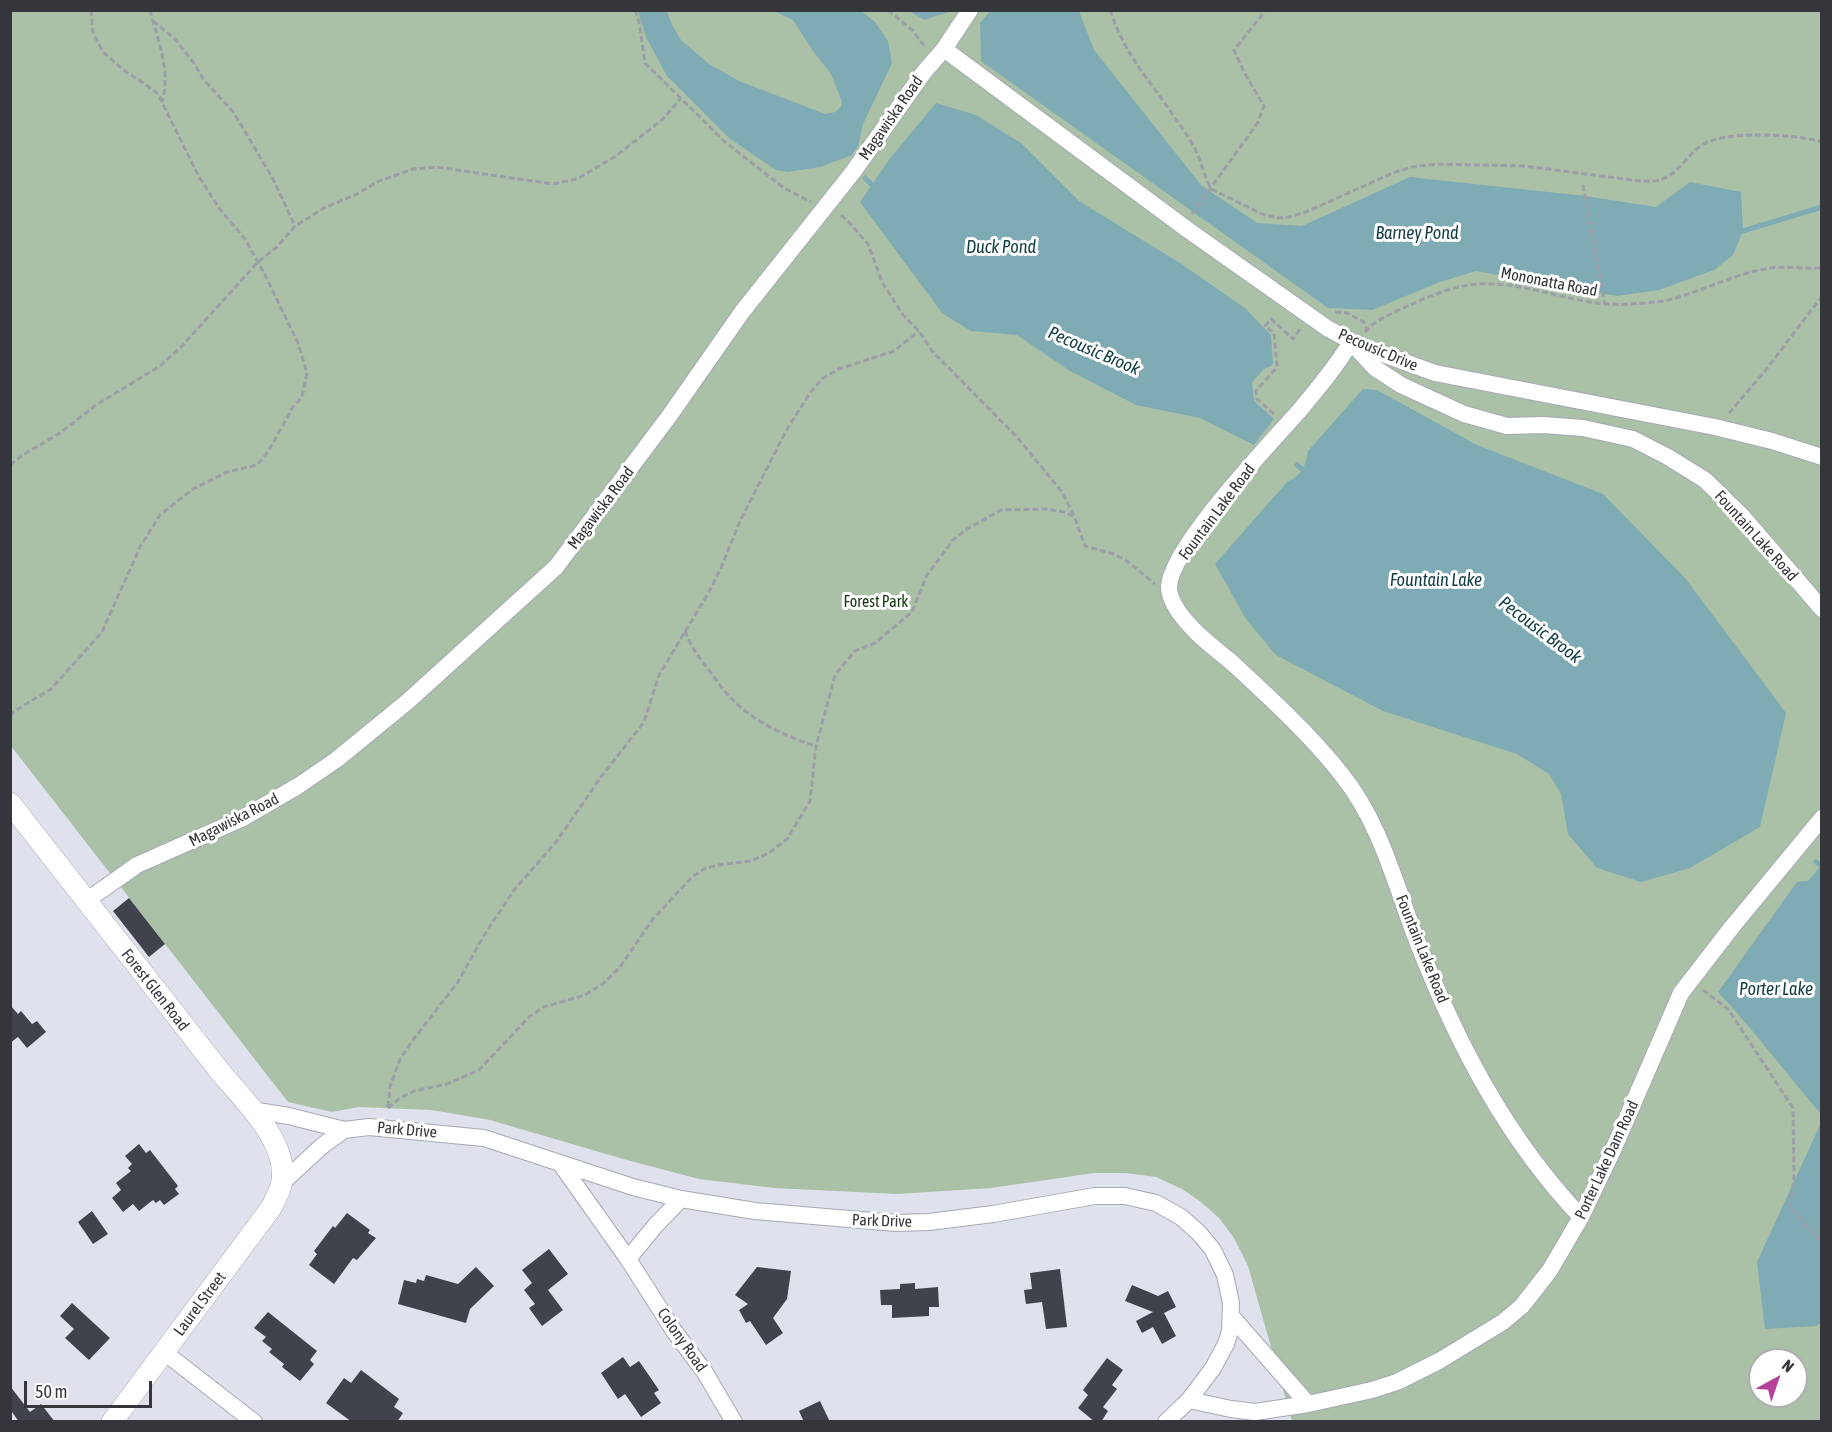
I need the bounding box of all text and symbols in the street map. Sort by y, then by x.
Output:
street label: Magawiska Road [855,72,927,164]
water label: Barney Pond [1375,222,1459,244]
water label: Duck Pond [966,236,1036,258]
street label: Mononatta Road [1499,263,1599,301]
water label: Pecousic Brook [1045,322,1143,380]
street label: Pecousic Drive [1335,325,1421,375]
street label: Fountain Lake Road [1175,460,1259,564]
street label: Magawiska Road [564,463,638,553]
street label: Fountain Lake Road [1710,487,1802,585]
water label: Fountain Lake [1390,569,1482,591]
park label: Forest Park [844,592,908,612]
water label: Pecousic Brook [1494,592,1586,668]
street label: Magawiska Road [186,789,282,851]
street label: Fountain Lake Road [1392,892,1452,1006]
street label: Forest Glen Road [117,945,193,1035]
water label: Porter Lake [1739,978,1813,1000]
street label: Porter Lake Dam Road [1571,1098,1643,1222]
street label: Park Drive [376,1118,438,1142]
street label: Park Drive [852,1210,912,1232]
street label: Laurel Street [170,1268,230,1340]
street label: Colony Road [653,1304,711,1376]
north arrow [1748,1348,1808,1408]
text: N [1779,1356,1798,1376]
scale bar [27,1369,154,1407]
text: 50 m [35,1381,67,1402]

